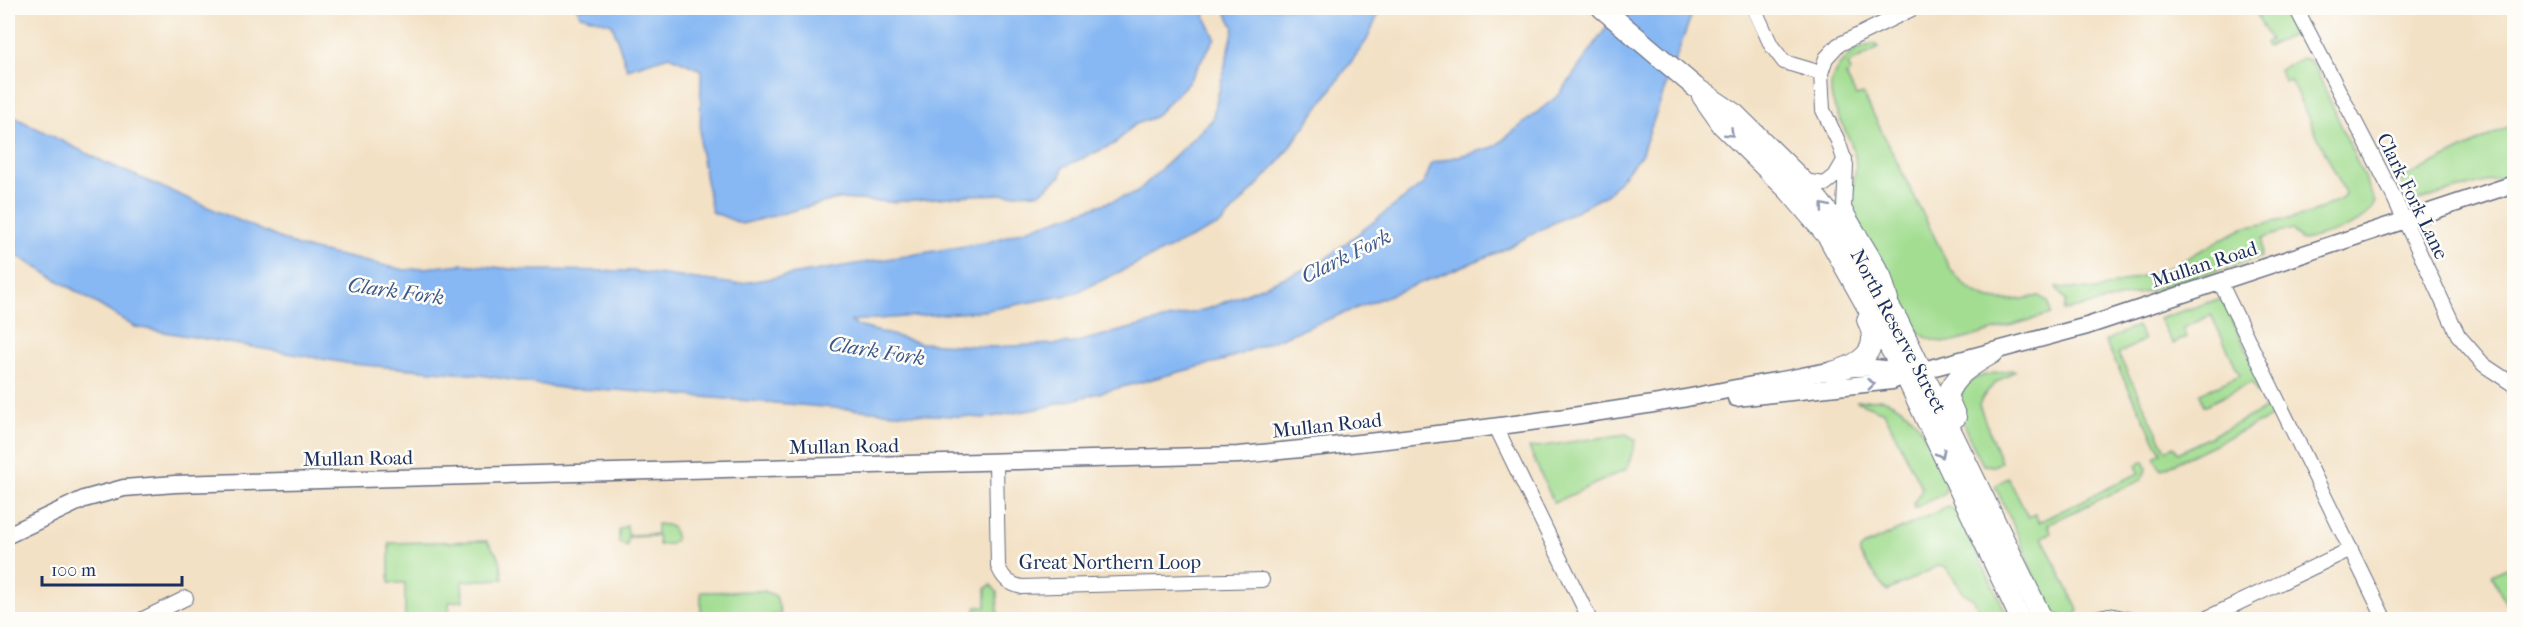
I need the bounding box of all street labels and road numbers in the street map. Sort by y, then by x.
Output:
street label: Clark Fork Lane [2372,129,2453,263]
street label: Mullan Road [2148,236,2261,292]
street label: North Reserve Street [1846,245,1952,417]
street label: Mullan Road [1271,408,1384,443]
street label: Mullan Road [789,434,900,459]
street label: Mullan Road [303,446,414,471]
street label: Great Northern Loop [1019,551,1201,574]

